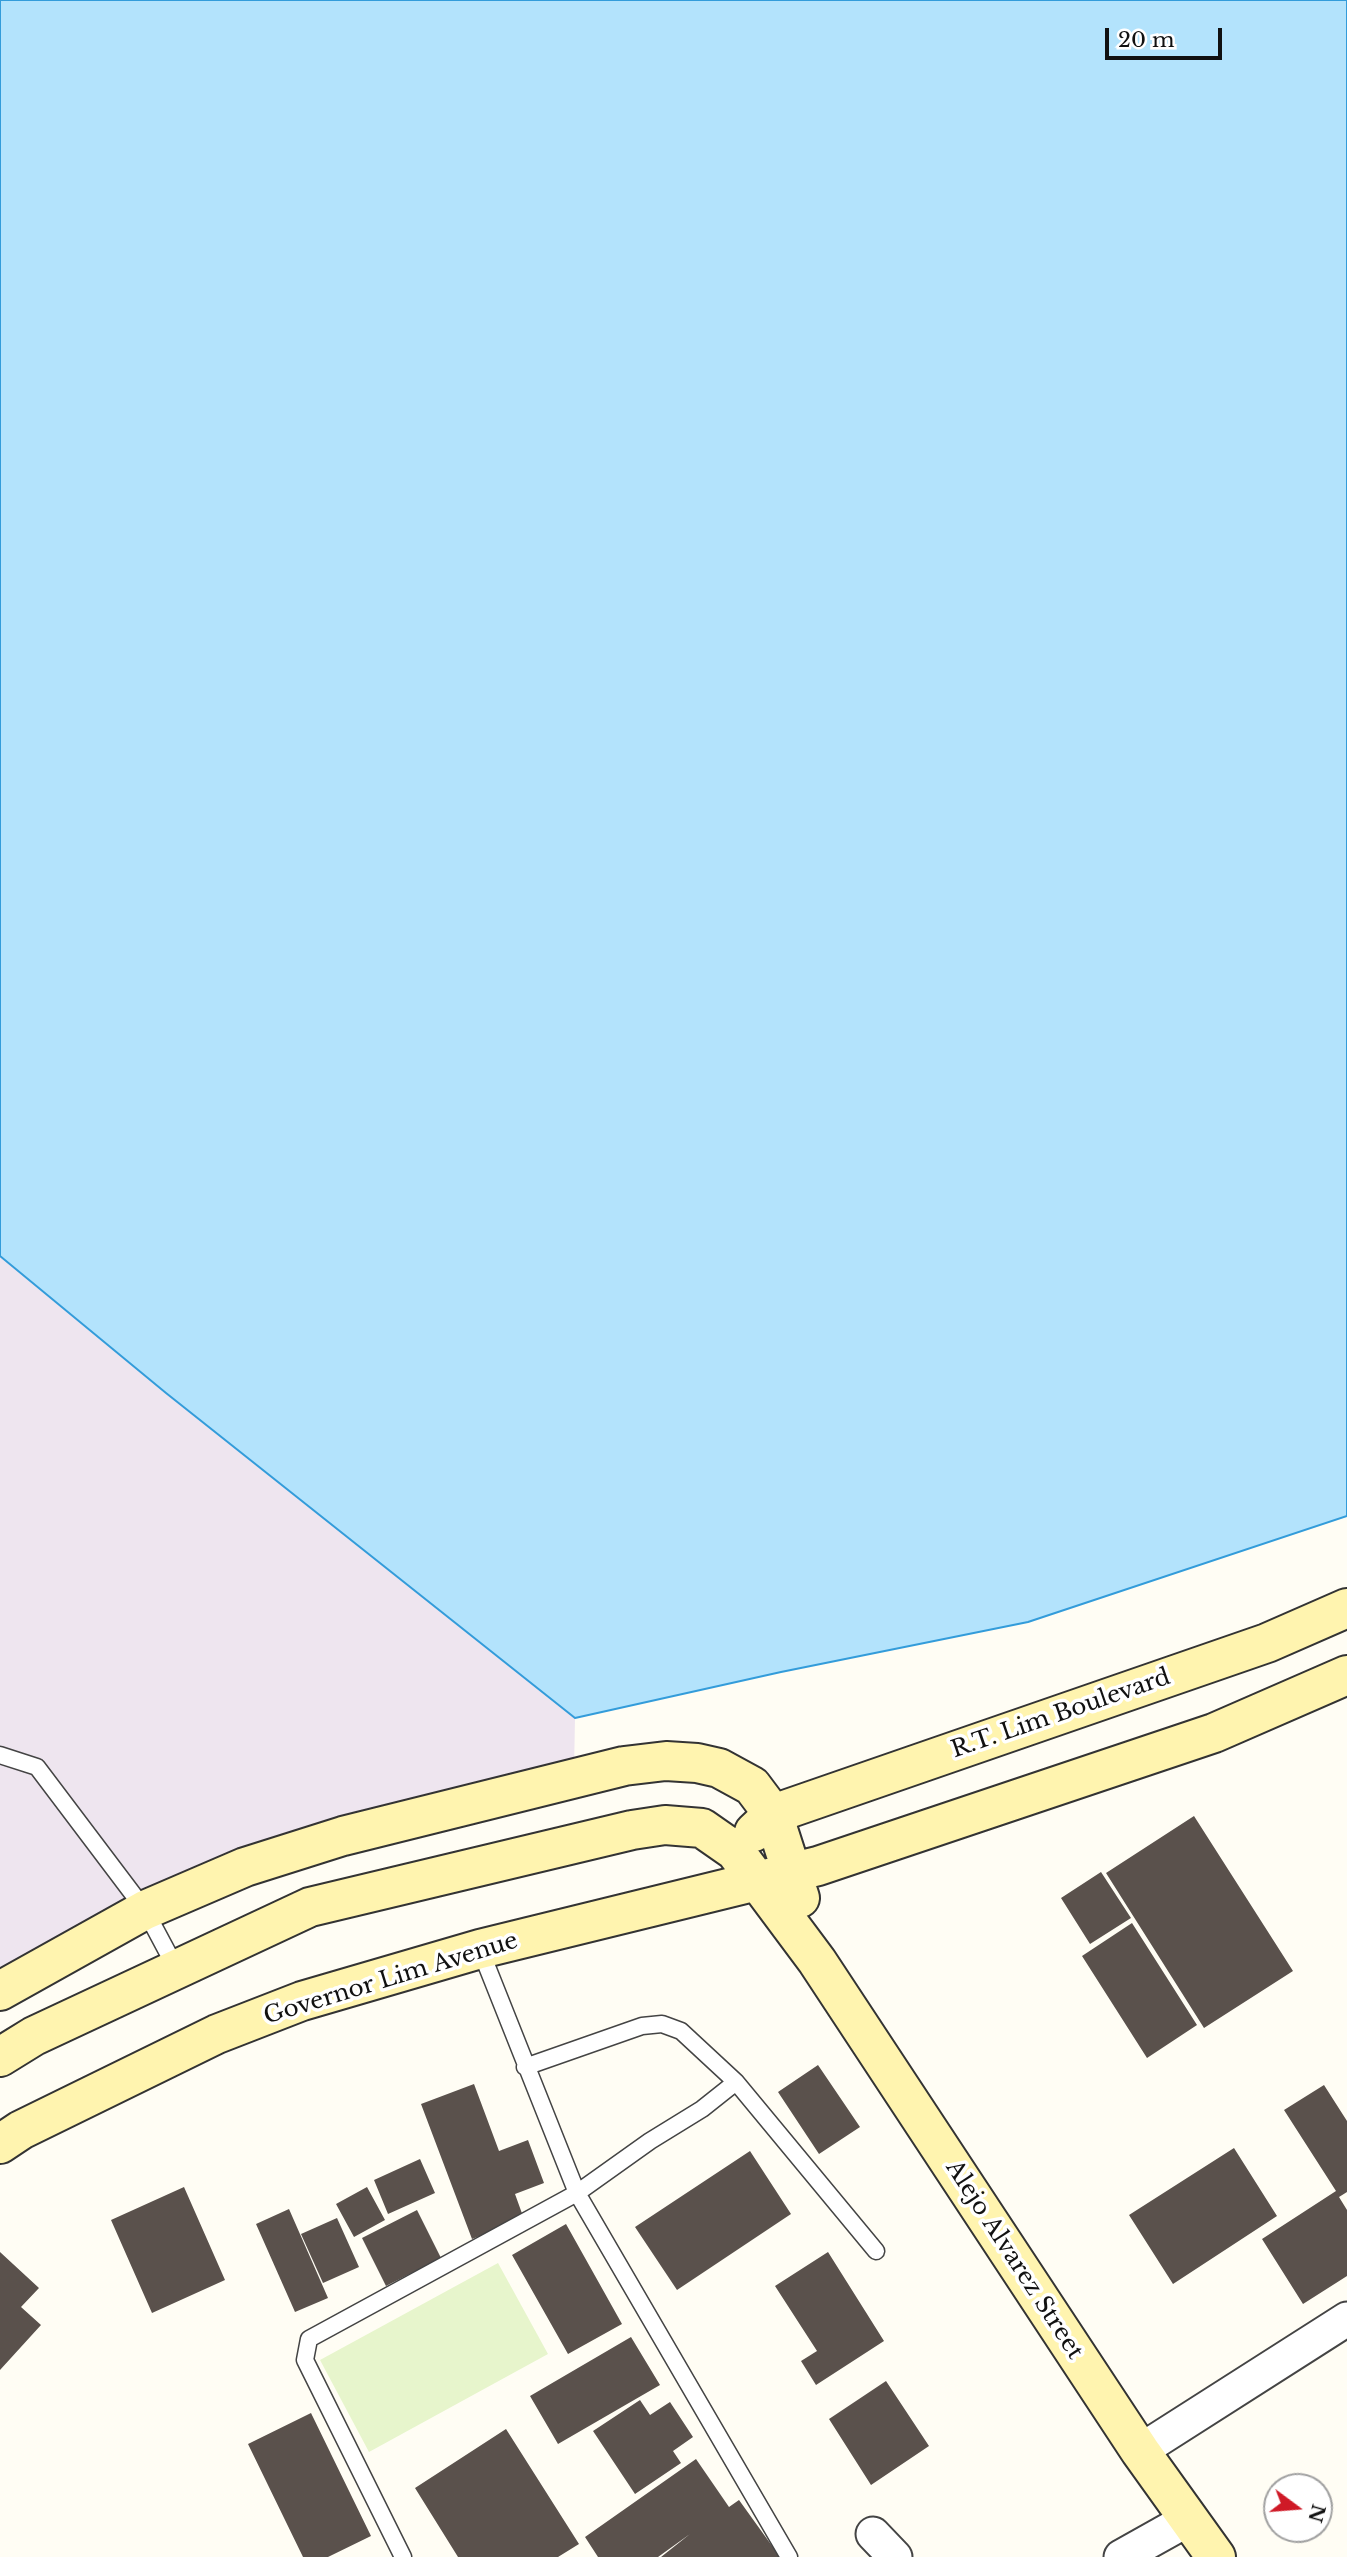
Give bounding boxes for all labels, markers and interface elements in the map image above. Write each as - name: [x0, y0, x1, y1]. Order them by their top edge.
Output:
- scale bar: [1109, 14, 1226, 58]
- text: 20 m: [1118, 27, 1175, 53]
- street label: R.T. Lim Boulevard: [948, 1664, 1174, 1764]
- street label: Governor Lim Avenue: [261, 1927, 521, 2031]
- street label: Alejo Alvarez Street: [939, 2156, 1089, 2364]
- north arrow: [1263, 2473, 1333, 2543]
- text: N: [1303, 2502, 1330, 2525]

